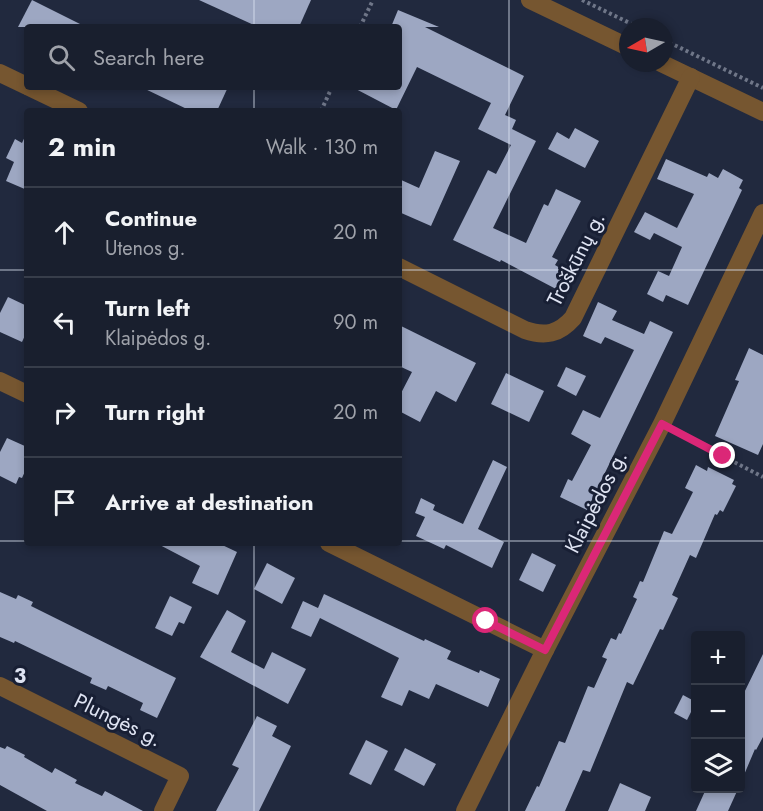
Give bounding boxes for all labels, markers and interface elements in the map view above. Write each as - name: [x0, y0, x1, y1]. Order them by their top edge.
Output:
- north arrow: [619, 18, 673, 72]
- search box: [24, 24, 402, 90]
- icon: search: [45, 41, 78, 74]
- text: Search here: [93, 41, 204, 73]
- text: 2 min: [48, 128, 116, 166]
- text: Walk · 130 m: [266, 133, 378, 162]
- text: Continue: [105, 202, 197, 234]
- street label: Troškūnų g.: [540, 207, 612, 311]
- icon: ahead: [48, 216, 81, 249]
- text: 20 m: [333, 218, 378, 247]
- text: Utenos g.: [105, 234, 186, 263]
- text: Turn left: [105, 292, 190, 324]
- icon: left: [48, 306, 81, 339]
- text: 90 m: [333, 308, 378, 337]
- text: Klaipėdos g.: [105, 324, 211, 353]
- icon: right: [48, 396, 81, 429]
- text: Turn right: [105, 396, 205, 428]
- text: 20 m: [333, 398, 378, 427]
- route end: [709, 442, 735, 468]
- street label: Klaipėdos g.: [557, 446, 635, 558]
- icon: arrive: [48, 486, 81, 519]
- text: Arrive at destination: [105, 486, 314, 518]
- route start: [472, 607, 498, 633]
- map controls: [691, 631, 745, 793]
- button: +: [691, 631, 745, 685]
- text: 3: [14, 662, 26, 691]
- button: −: [691, 685, 745, 739]
- street label: Plungės g.: [69, 686, 167, 754]
- button: layers: [691, 739, 745, 793]

